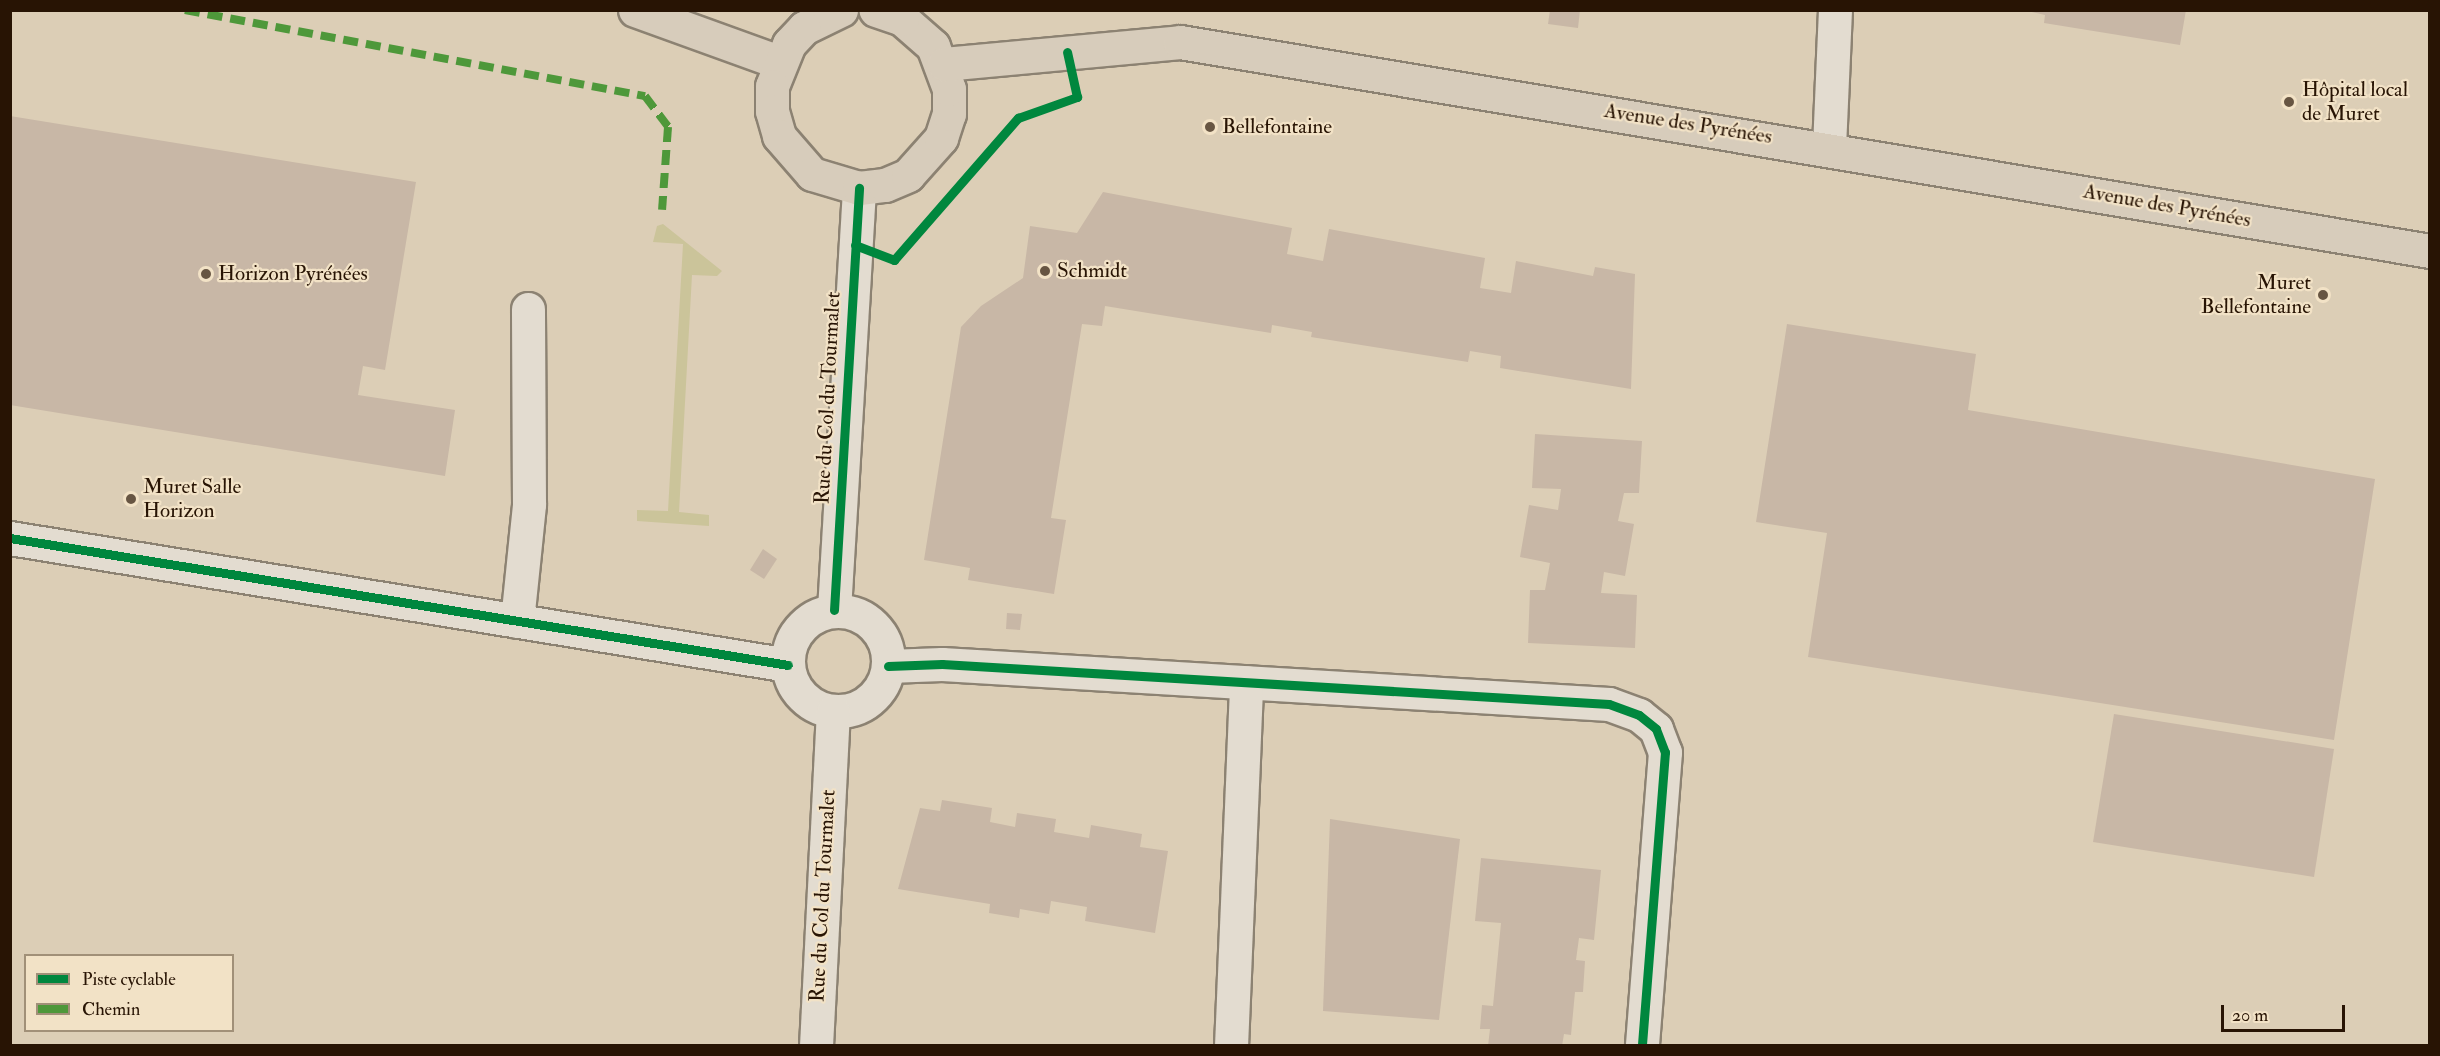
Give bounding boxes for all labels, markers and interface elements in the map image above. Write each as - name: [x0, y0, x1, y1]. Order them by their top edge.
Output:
- place label: Hôpital local de Muret: [2302, 77, 2408, 127]
- marker: Hôpital local de Muret: [2280, 93, 2298, 111]
- street label: Avenue des Pyrénées: [1602, 98, 1774, 150]
- place label: Bellefontaine: [1222, 114, 1332, 140]
- marker: Bellefontaine: [1203, 120, 1217, 134]
- street label: Avenue des Pyrénées: [2081, 179, 2253, 233]
- place label: Schmidt: [1057, 258, 1127, 284]
- place label: Horizon Pyrénées: [218, 261, 368, 287]
- marker: Schmidt: [1038, 264, 1052, 278]
- marker: Horizon Pyrénées: [199, 267, 213, 281]
- place label: Muret Bellefontaine: [2201, 270, 2311, 320]
- marker: Muret Bellefontaine: [2316, 288, 2330, 302]
- street label: Rue du Col du Tourmalet: [810, 291, 846, 505]
- place label: Muret Salle Horizon: [143, 474, 241, 524]
- marker: Muret Salle Horizon: [124, 492, 138, 506]
- street label: Rue du Col du Tourmalet: [805, 789, 841, 1003]
- legend: [24, 954, 234, 1032]
- text: Piste cyclable: [82, 968, 176, 991]
- scale bar: [2224, 993, 2348, 1031]
- text: Chemin: [82, 998, 140, 1021]
- text: 20 m: [2232, 1004, 2268, 1027]

